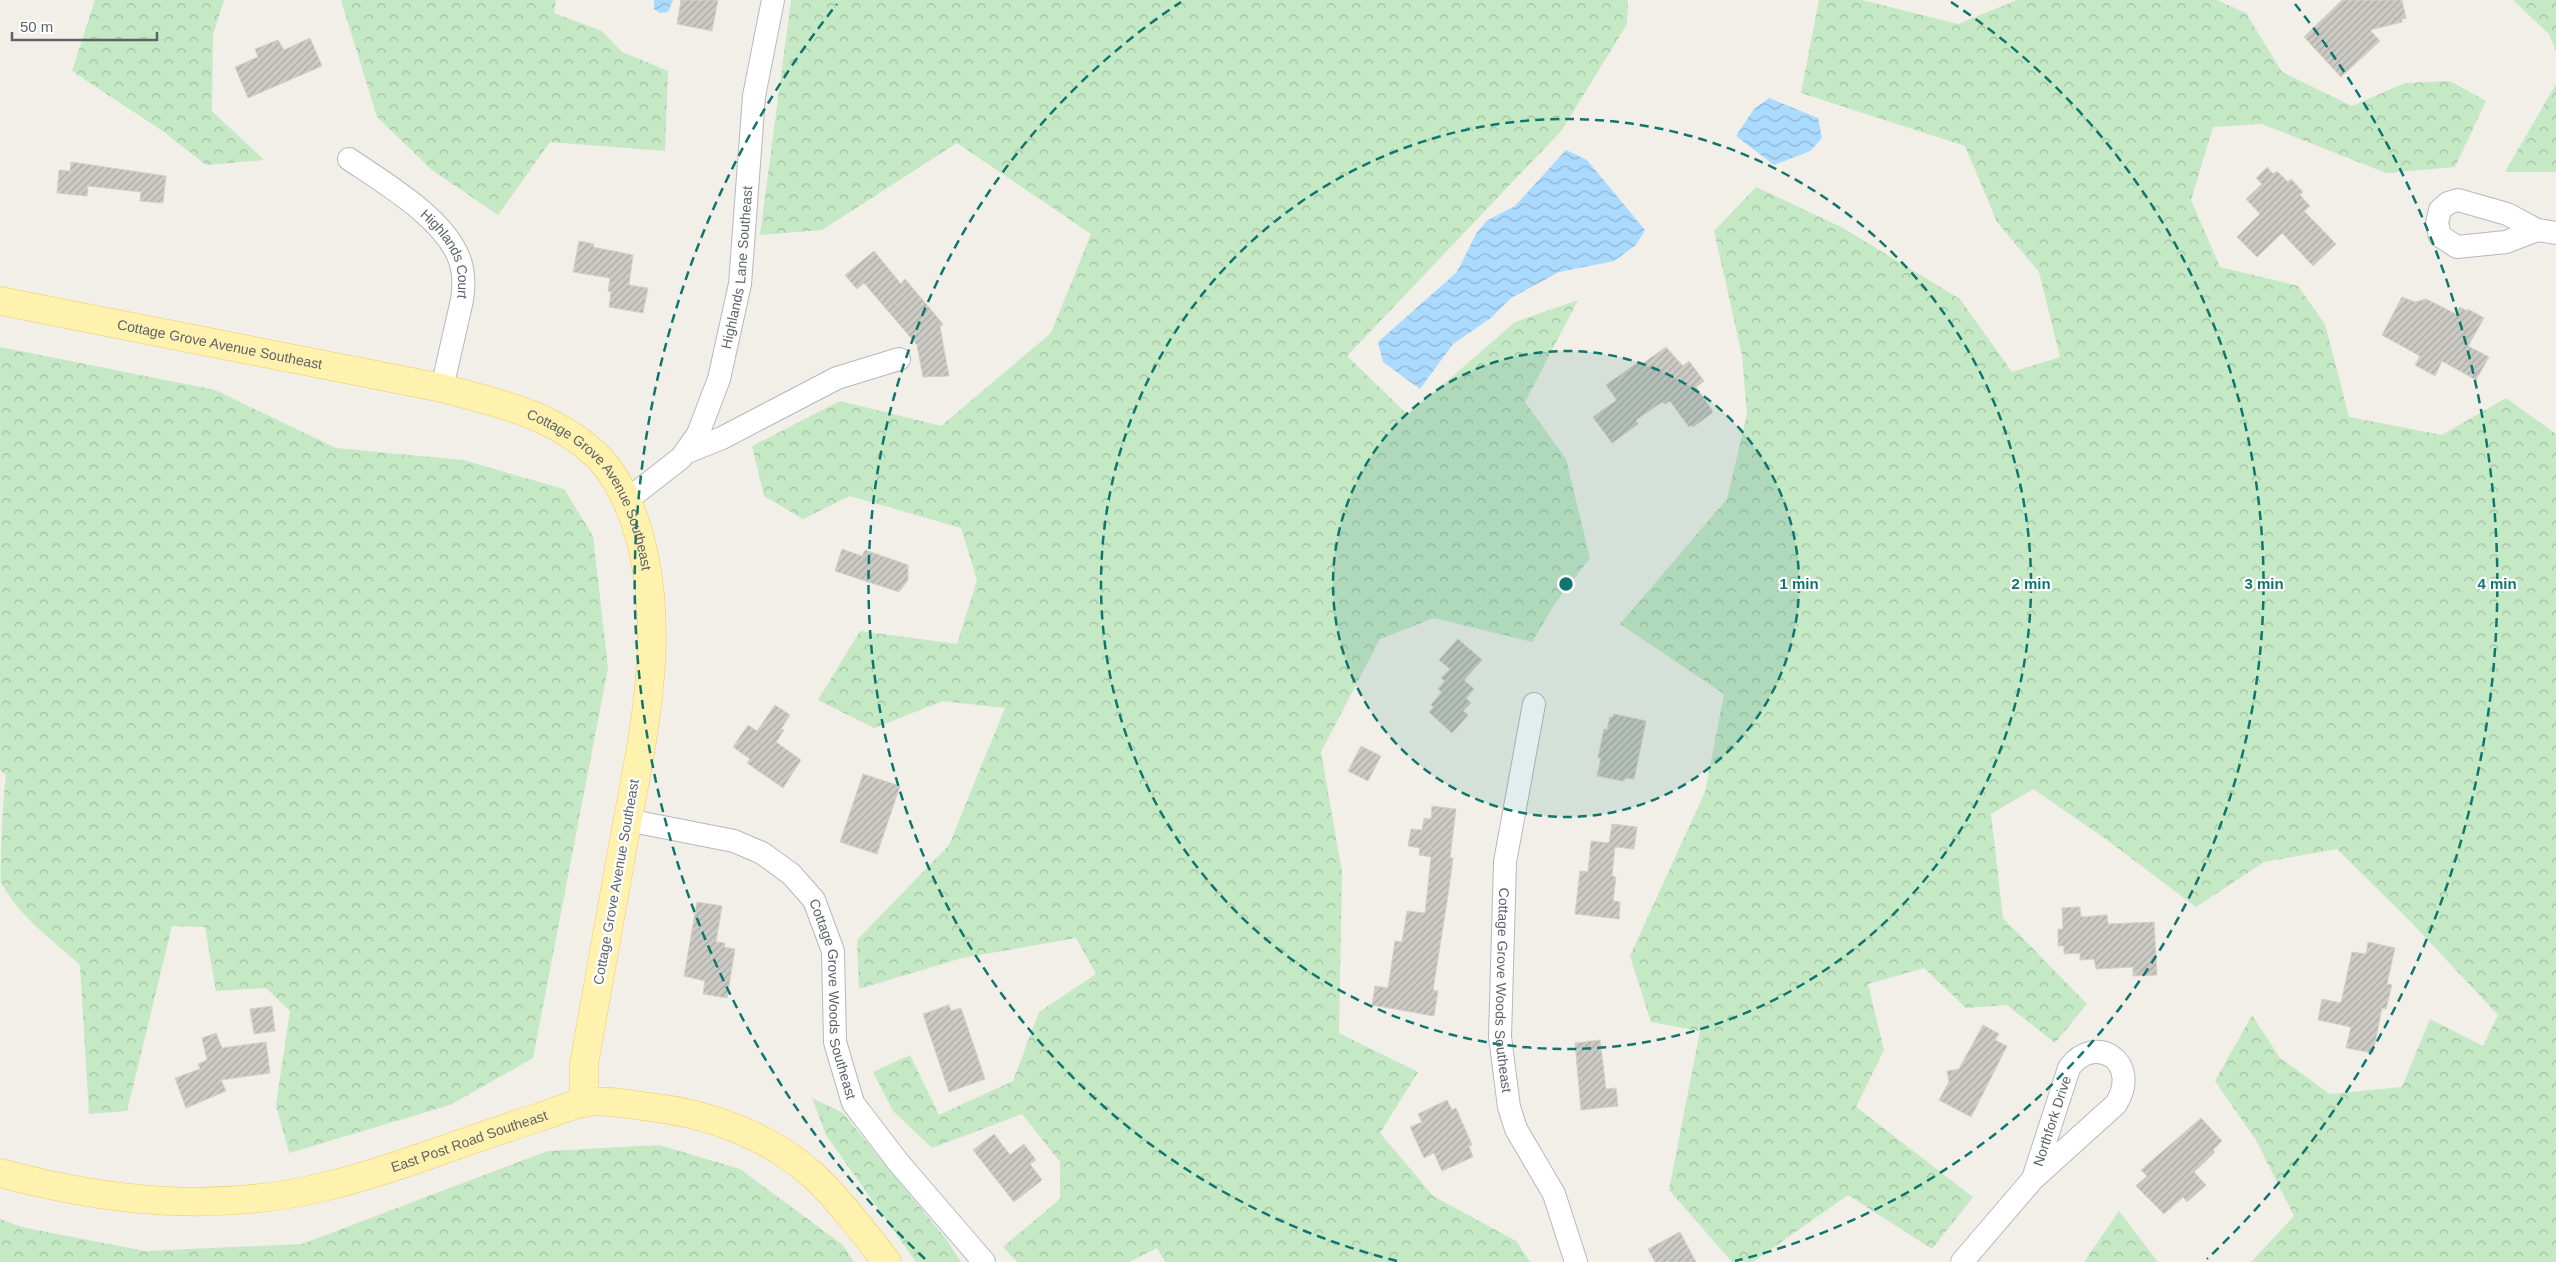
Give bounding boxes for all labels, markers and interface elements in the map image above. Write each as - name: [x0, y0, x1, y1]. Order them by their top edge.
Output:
- scale bar: [12, 10, 158, 42]
- text: 50 m: [20, 18, 53, 35]
- street label: Highlands Lane Southeast: [718, 185, 755, 350]
- street label: Highlands Court: [417, 206, 471, 300]
- street label: Cottage Grove Avenue Southeast: [116, 316, 324, 372]
- street label: Cottage Grove Avenue Southeast: [525, 406, 655, 572]
- centre of rings: [1557, 575, 1575, 593]
- text: 1 min: [1779, 575, 1819, 592]
- text: 2 min: [2011, 575, 2051, 592]
- text: 3 min: [2244, 575, 2284, 592]
- text: 4 min: [2477, 575, 2517, 592]
- street label: Cottage Grove Avenue Southeast: [590, 778, 642, 986]
- street label: Cottage Grove Woods Southeast: [1492, 887, 1515, 1094]
- street label: Cottage Grove Woods Southeast: [806, 897, 859, 1101]
- street label: Northfork Drive: [2030, 1074, 2074, 1168]
- street label: East Post Road Southeast: [389, 1107, 550, 1175]

